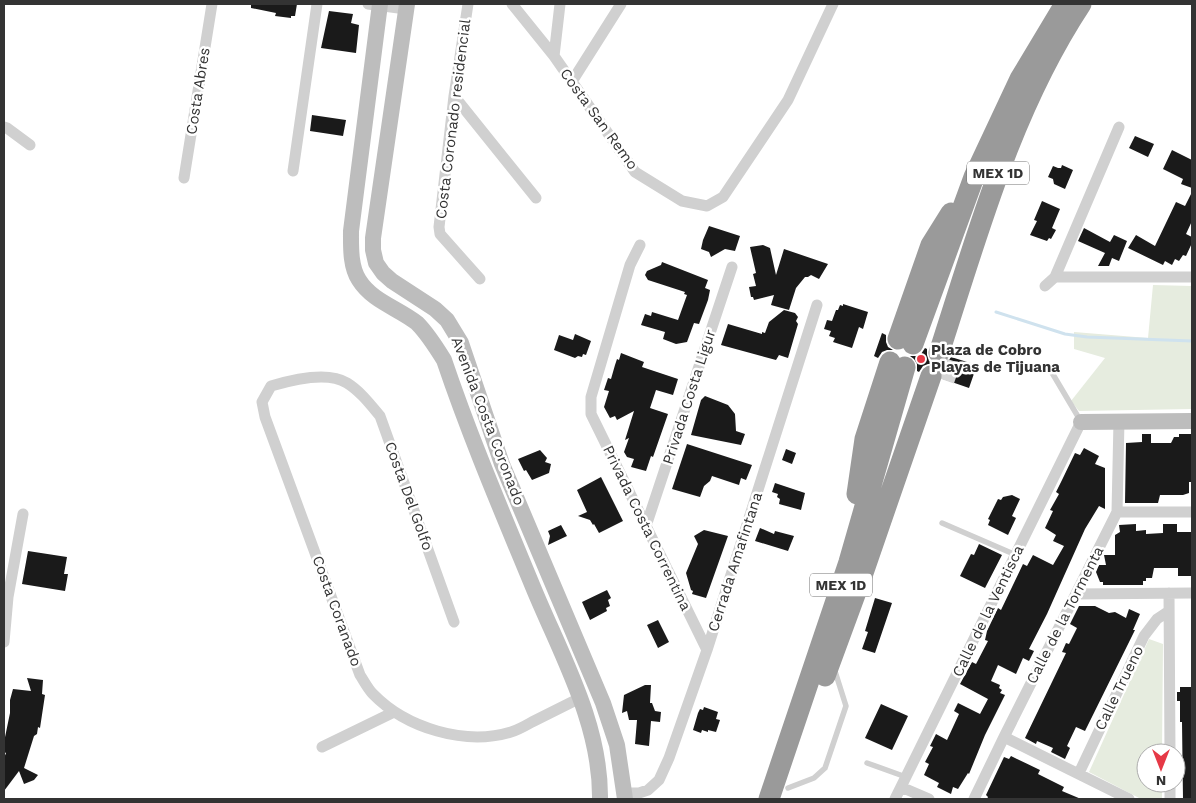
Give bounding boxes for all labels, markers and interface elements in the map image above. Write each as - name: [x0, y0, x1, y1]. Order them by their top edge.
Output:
- street label: Costa Coronado residencial: [432, 18, 474, 220]
- street label: Costa Abres: [182, 46, 214, 136]
- street label: Costa San Remo: [556, 65, 642, 173]
- road number: MEX 1D: [967, 162, 1029, 184]
- street label: Privada Costa Ligur: [659, 327, 719, 467]
- street label: Avenida Costa Coronado: [448, 334, 528, 508]
- place label: Plaza de Cobro Playas de Tijuana: [931, 341, 1060, 376]
- marker: Plaza de Cobro Playas de Tijuana: [915, 353, 927, 365]
- street label: Costa Del Golfo: [381, 439, 437, 553]
- street label: Privada Costa Correntina: [599, 442, 695, 614]
- street label: Cerrada Amafintana: [704, 489, 766, 634]
- street label: Calle de la Ventisca: [948, 542, 1028, 680]
- street label: Calle de la Tormenta: [1023, 543, 1108, 687]
- street label: Costa Coranado: [309, 553, 365, 669]
- road number: MEX 1D: [810, 574, 872, 596]
- street label: Calle Trueno: [1091, 643, 1147, 733]
- north arrow: [1136, 743, 1186, 793]
- text: N: [1156, 773, 1166, 789]

